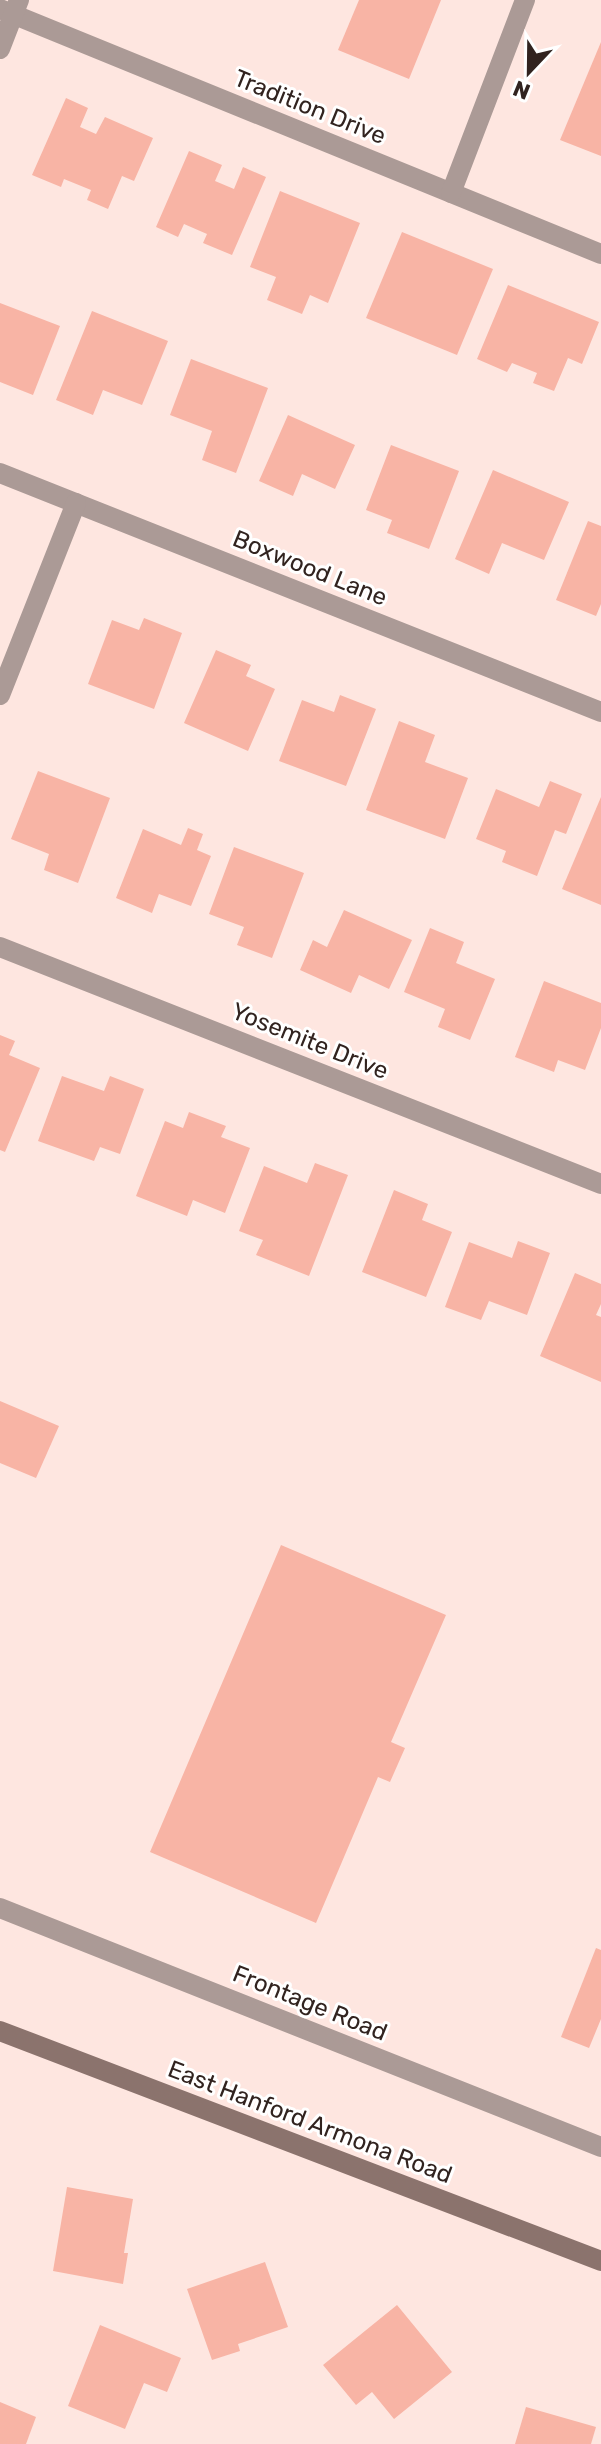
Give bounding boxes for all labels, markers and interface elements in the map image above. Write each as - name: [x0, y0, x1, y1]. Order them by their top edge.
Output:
- north arrow: [489, 32, 569, 112]
- street label: Tradition Drive: [230, 64, 390, 150]
- text: N: [509, 75, 534, 106]
- street label: Boxwood Lane: [229, 524, 391, 612]
- street label: Yosemite Drive: [228, 997, 392, 1085]
- street label: Frontage Road: [229, 1959, 391, 2047]
- street label: East Hanford Armona Road: [164, 2055, 456, 2189]

